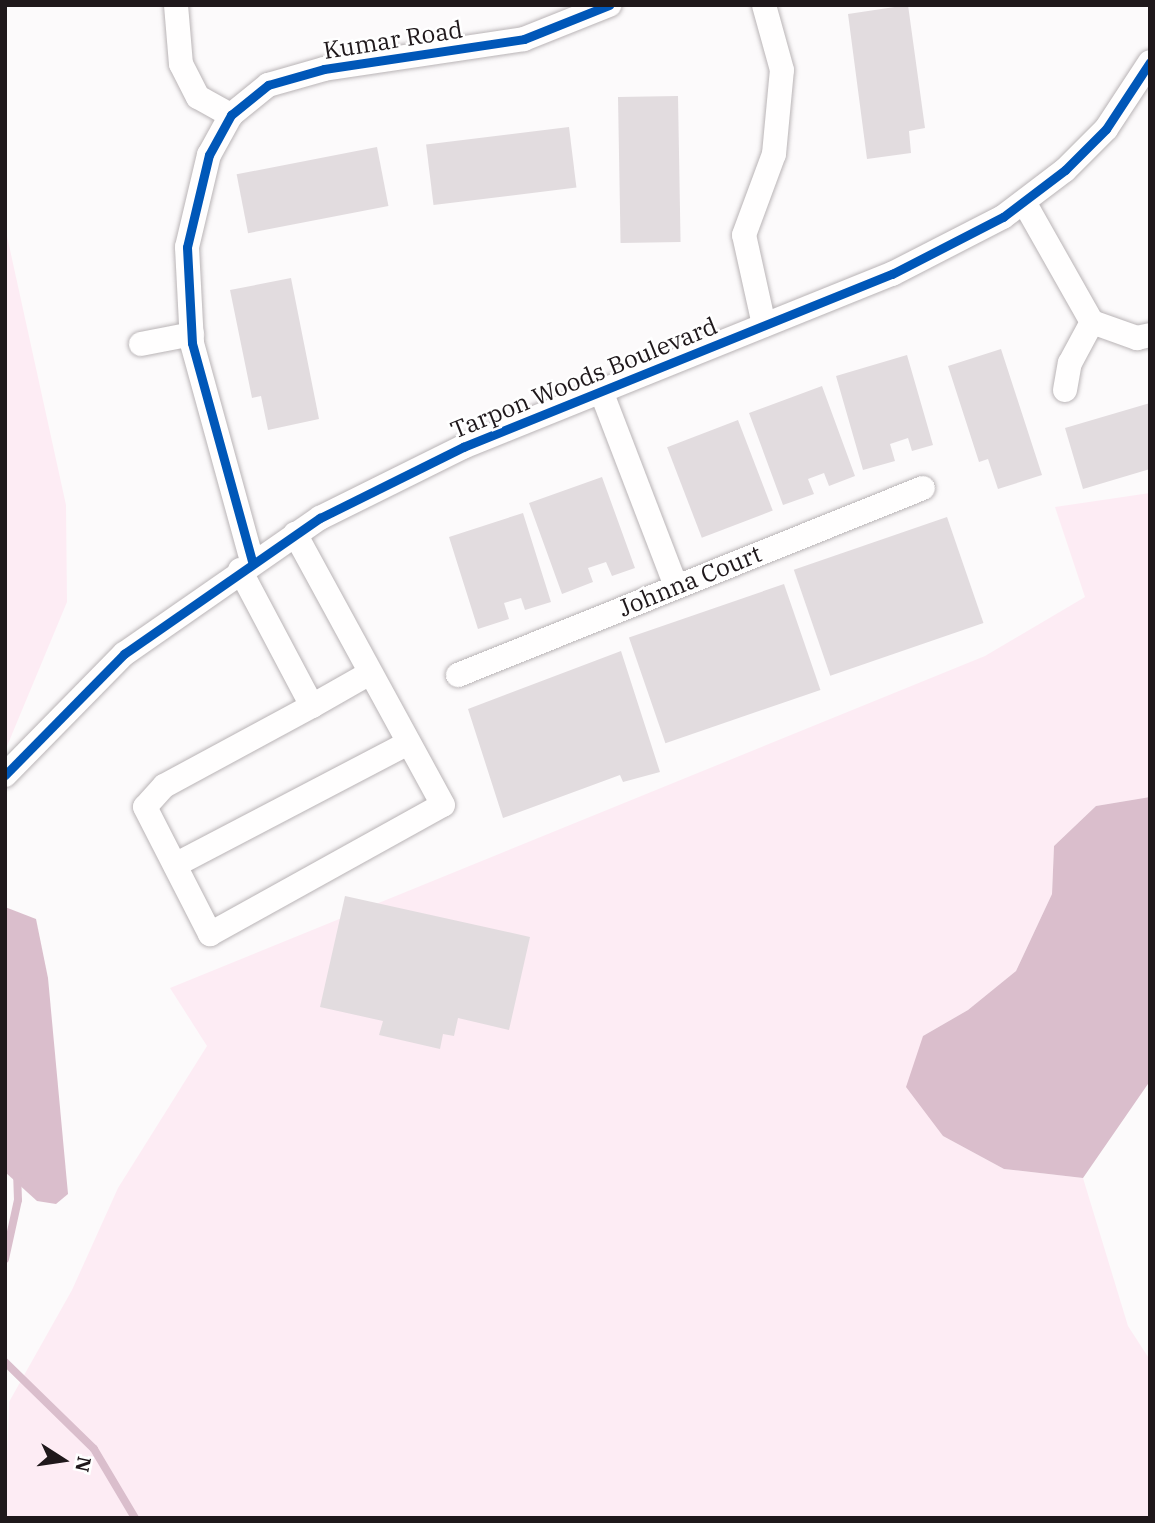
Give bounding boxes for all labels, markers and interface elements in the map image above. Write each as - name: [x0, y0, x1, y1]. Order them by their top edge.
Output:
- street label: Kumar Road: [321, 15, 465, 65]
- street label: Tarpon Woods Boulevard: [447, 311, 721, 445]
- street label: Johnna Court: [614, 539, 766, 623]
- north arrow: [28, 1425, 98, 1495]
- text: N: [70, 1455, 97, 1474]

